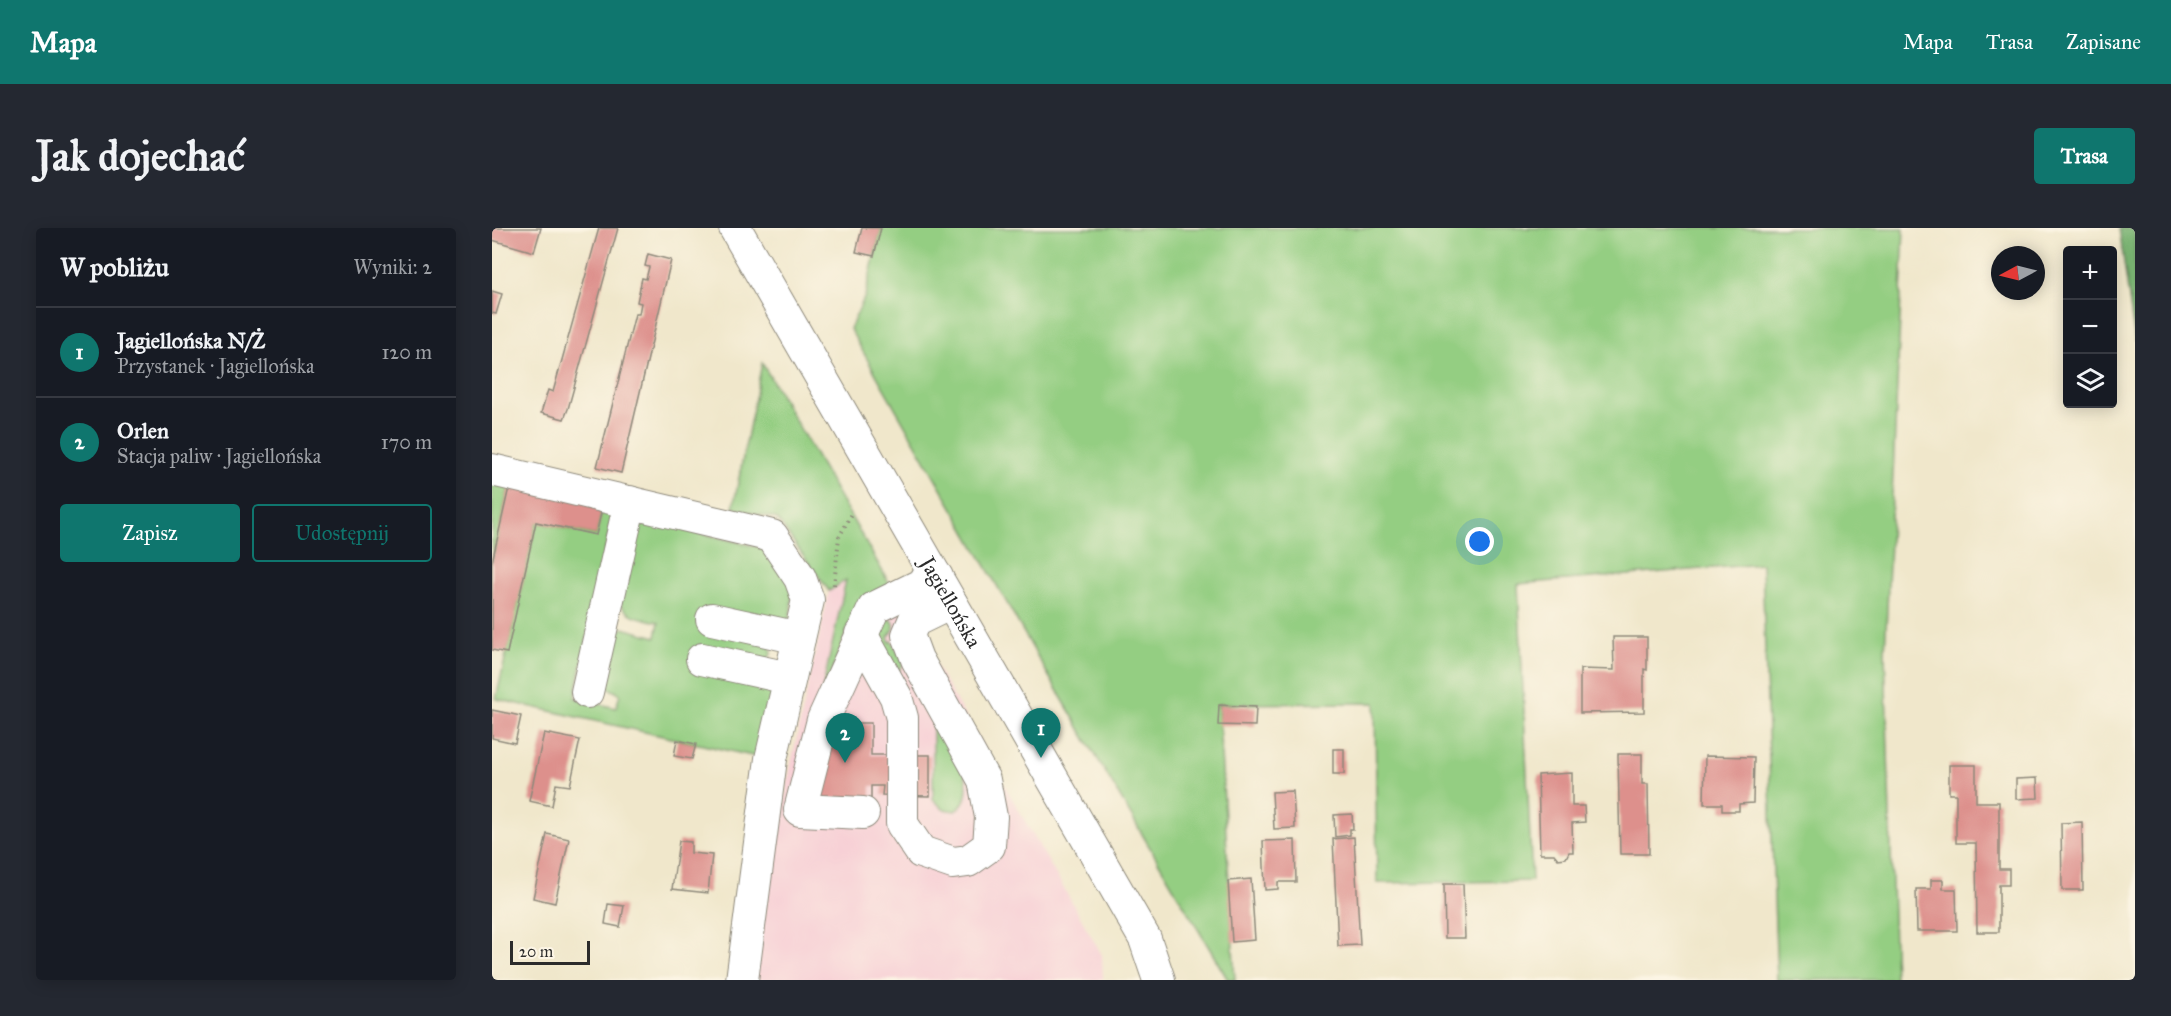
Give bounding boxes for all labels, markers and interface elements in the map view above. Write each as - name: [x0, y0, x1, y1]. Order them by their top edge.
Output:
- text: Mapa: [30, 25, 97, 60]
- text: Mapa: [1903, 29, 1953, 55]
- text: Trasa: [1986, 29, 2033, 55]
- text: Zapisane: [2066, 29, 2141, 55]
- button: Trasa: [2034, 128, 2135, 184]
- text: Jak dojechać: [36, 130, 245, 182]
- north arrow: [1991, 246, 2045, 300]
- map controls: [2063, 246, 2117, 408]
- button: +: [2063, 246, 2117, 300]
- text: W pobliżu: [60, 251, 169, 283]
- text: Wyniki: 2: [354, 255, 432, 279]
- button: −: [2063, 300, 2117, 354]
- text: Jagiellońska N/Ż: [117, 327, 266, 354]
- text: 1: [76, 340, 83, 364]
- text: 120 m: [381, 340, 432, 364]
- text: Przystanek · Jagiellońska: [117, 354, 314, 378]
- button: layers: [2063, 354, 2117, 408]
- text: Orlen: [117, 417, 169, 444]
- text: 2: [75, 430, 84, 454]
- text: 170 m: [381, 430, 432, 454]
- text: Stacja paliw · Jagiellońska: [117, 444, 321, 468]
- button: Zapisz: [60, 504, 240, 562]
- button: Udostępnij: [252, 504, 432, 562]
- your location: [1465, 527, 1494, 556]
- street label: Jagiellońska: [913, 550, 987, 652]
- pin: 1: [1022, 708, 1060, 758]
- pin: 2: [826, 714, 864, 763]
- scale bar: [510, 938, 590, 966]
- text: 20 m: [519, 942, 553, 961]

